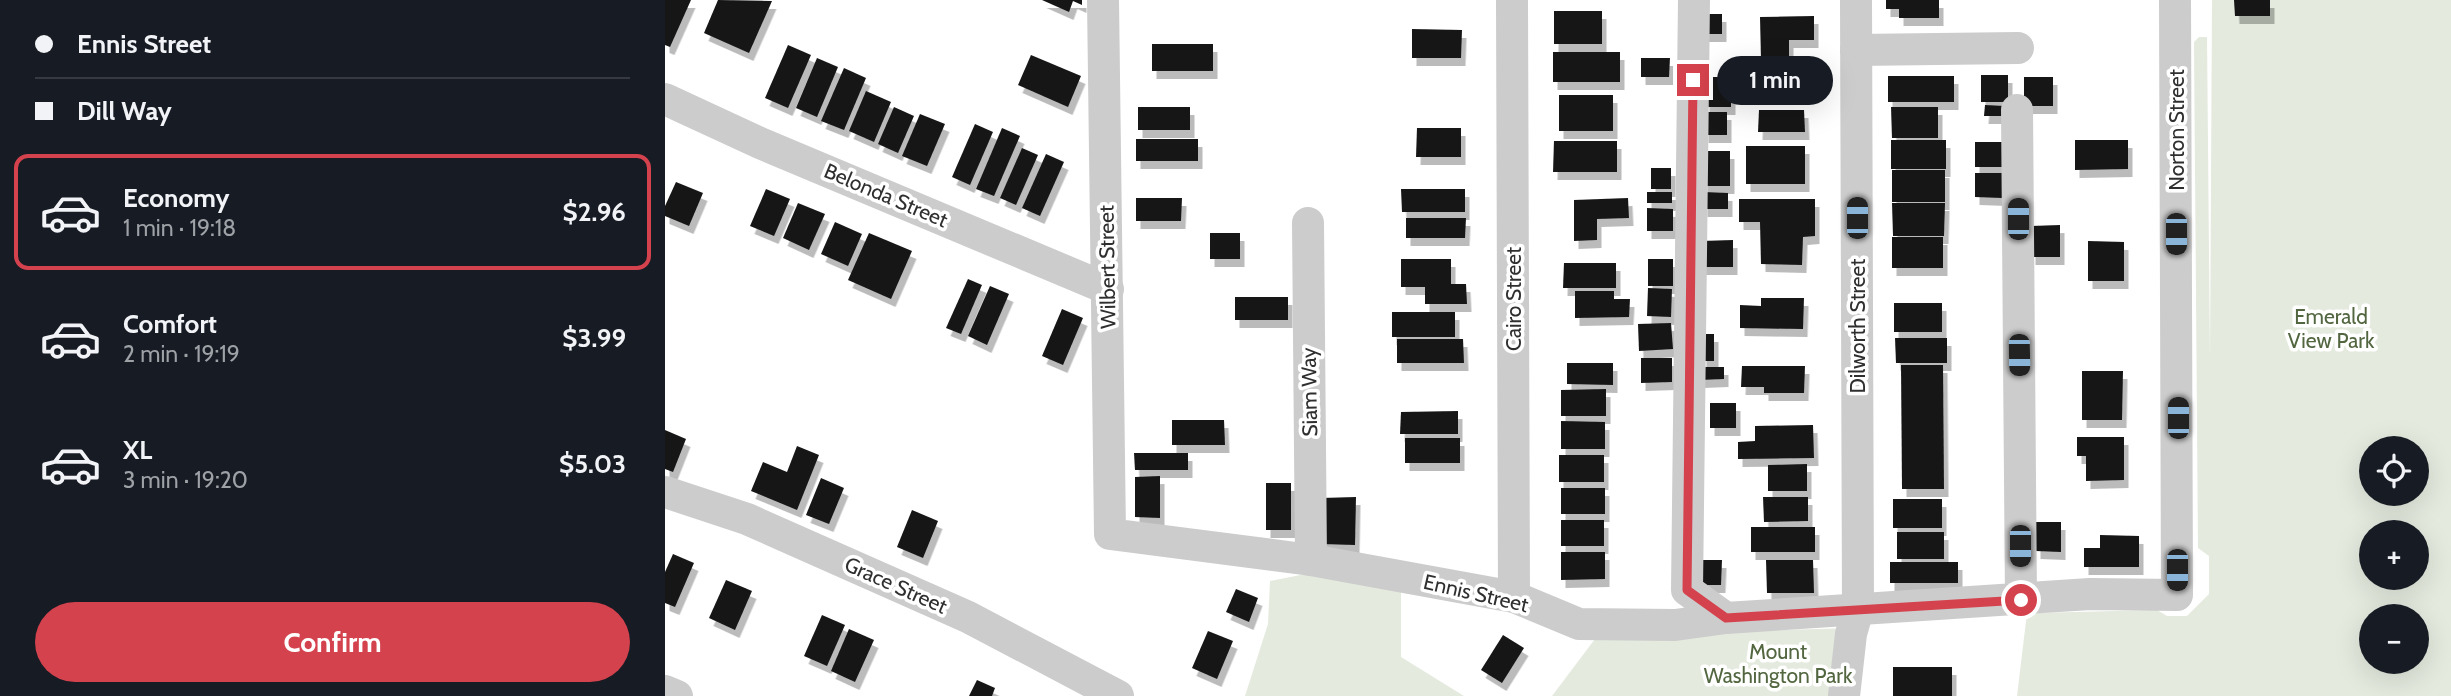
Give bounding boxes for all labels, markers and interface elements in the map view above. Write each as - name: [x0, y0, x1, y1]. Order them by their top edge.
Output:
- text: Ennis Street: [77, 28, 211, 60]
- callout: 1 min: [1717, 56, 1833, 104]
- route end: [1677, 64, 1709, 96]
- text: 1 min: [1749, 66, 1801, 94]
- street label: Norton Street: [2164, 69, 2189, 191]
- text: Dill Way: [77, 95, 172, 127]
- street label: Belonda Street: [820, 158, 952, 232]
- icon: car: [39, 181, 102, 244]
- text: Economy: [123, 182, 229, 214]
- text: $2.96: [563, 196, 626, 228]
- car: [1847, 197, 1868, 239]
- car: [2008, 198, 2029, 240]
- street label: Wilbert Street: [1093, 205, 1121, 329]
- car: [2166, 213, 2187, 255]
- text: 1 min · 19:18: [123, 214, 236, 242]
- street label: Cairo Street: [1501, 247, 1526, 351]
- street label: Dilworth Street: [1845, 259, 1870, 393]
- park label: Emerald View Park: [2288, 304, 2375, 353]
- icon: car: [39, 307, 102, 370]
- text: Comfort: [123, 308, 217, 340]
- text: $3.99: [562, 322, 626, 354]
- car: [2009, 334, 2030, 376]
- text: 2 min · 19:19: [123, 340, 240, 368]
- street label: Siam Way: [1296, 347, 1322, 437]
- car: [2168, 397, 2189, 439]
- icon: car: [39, 433, 102, 496]
- text: XL: [123, 434, 152, 466]
- map controls: [2359, 436, 2429, 674]
- button: locate: [2359, 436, 2429, 506]
- text: $5.03: [559, 448, 626, 480]
- text: 3 min · 19:20: [123, 466, 248, 494]
- button: +: [2359, 520, 2429, 590]
- car: [2010, 525, 2031, 567]
- car: [2167, 549, 2188, 591]
- street label: Grace Street: [841, 551, 951, 619]
- street label: Ennis Street: [1421, 569, 1531, 617]
- route start: [2005, 584, 2037, 616]
- button: Confirm: [35, 602, 630, 682]
- button: −: [2359, 604, 2429, 674]
- park label: Mount Washington Park: [1704, 639, 1853, 688]

